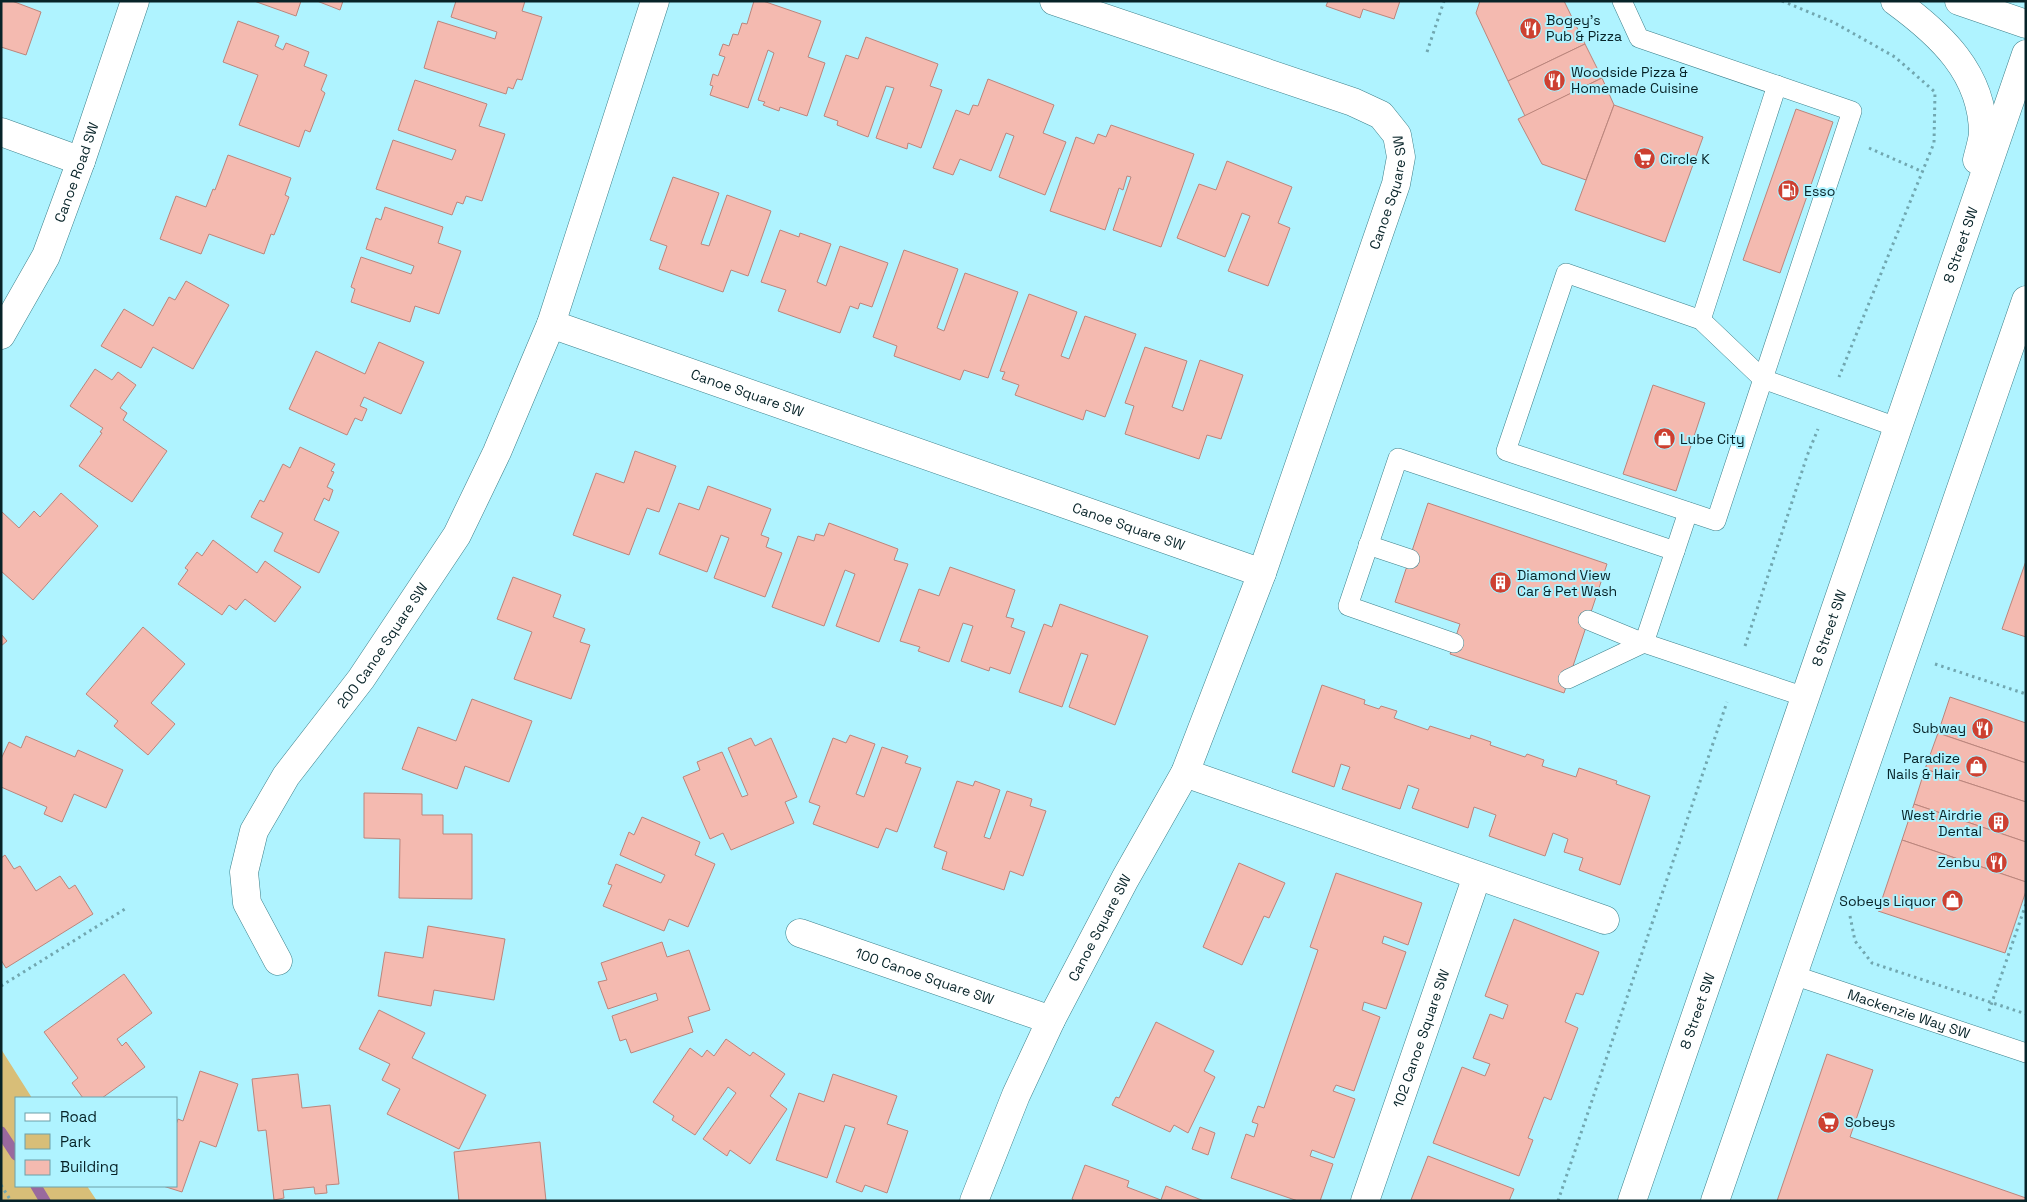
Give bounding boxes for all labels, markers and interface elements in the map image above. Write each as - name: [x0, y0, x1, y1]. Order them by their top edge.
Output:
- place label: Bogey's Pub & Pizza: [1546, 11, 1622, 45]
- restaurant icon: Bogey's Pub & Pizza: [1518, 16, 1542, 40]
- place label: Woodside Pizza & Homemade Cuisine: [1571, 63, 1699, 97]
- restaurant icon: Woodside Pizza & Homemade Cuisine: [1543, 68, 1567, 92]
- street label: Canoe Road SW: [50, 120, 102, 225]
- street label: Canoe Square SW: [1365, 134, 1410, 252]
- supermarket icon: Circle K: [1632, 147, 1656, 171]
- place label: Circle K: [1660, 150, 1710, 168]
- fuel station icon: Esso: [1776, 179, 1800, 203]
- place label: Esso: [1804, 182, 1835, 200]
- street label: 8 Street SW: [1939, 204, 1982, 285]
- street label: Canoe Square SW: [689, 365, 806, 421]
- shop icon: Lube City: [1652, 427, 1676, 451]
- place label: Lube City: [1680, 430, 1744, 448]
- street label: Canoe Square SW: [1070, 498, 1187, 554]
- place label: Diamond View Car & Pet Wash: [1517, 566, 1617, 600]
- building icon: Diamond View Car & Pet Wash: [1489, 571, 1513, 595]
- street label: 200 Canoe Square SW: [333, 579, 432, 712]
- street label: 8 Street SW: [1807, 587, 1850, 668]
- restaurant icon: Subway: [1970, 716, 1994, 740]
- place label: Subway: [1912, 719, 1966, 737]
- place label: Paradize Nails & Hair: [1887, 749, 1960, 783]
- shop icon: Paradize Nails & Hair: [1964, 754, 1988, 778]
- place label: West Airdrie Dental: [1901, 806, 1982, 840]
- building icon: West Airdrie Dental: [1986, 811, 2010, 835]
- restaurant icon: Zenbu: [1984, 850, 2008, 874]
- place label: Zenbu: [1938, 853, 1980, 871]
- street label: Canoe Square SW: [1064, 871, 1135, 984]
- shop icon: Sobeys Liquor: [1940, 889, 1964, 913]
- place label: Sobeys Liquor: [1839, 892, 1936, 910]
- street label: 100 Canoe Square SW: [853, 944, 996, 1009]
- street label: 102 Canoe Square SW: [1389, 967, 1453, 1110]
- street label: 8 Street SW: [1676, 970, 1719, 1051]
- street label: Mackenzie Way SW: [1845, 985, 1972, 1043]
- legend: [15, 1097, 178, 1187]
- text: Road: [60, 1107, 97, 1126]
- supermarket icon: Sobeys: [1817, 1110, 1841, 1134]
- place label: Sobeys: [1845, 1113, 1895, 1131]
- text: Park: [60, 1132, 91, 1151]
- text: Building: [60, 1157, 119, 1176]

